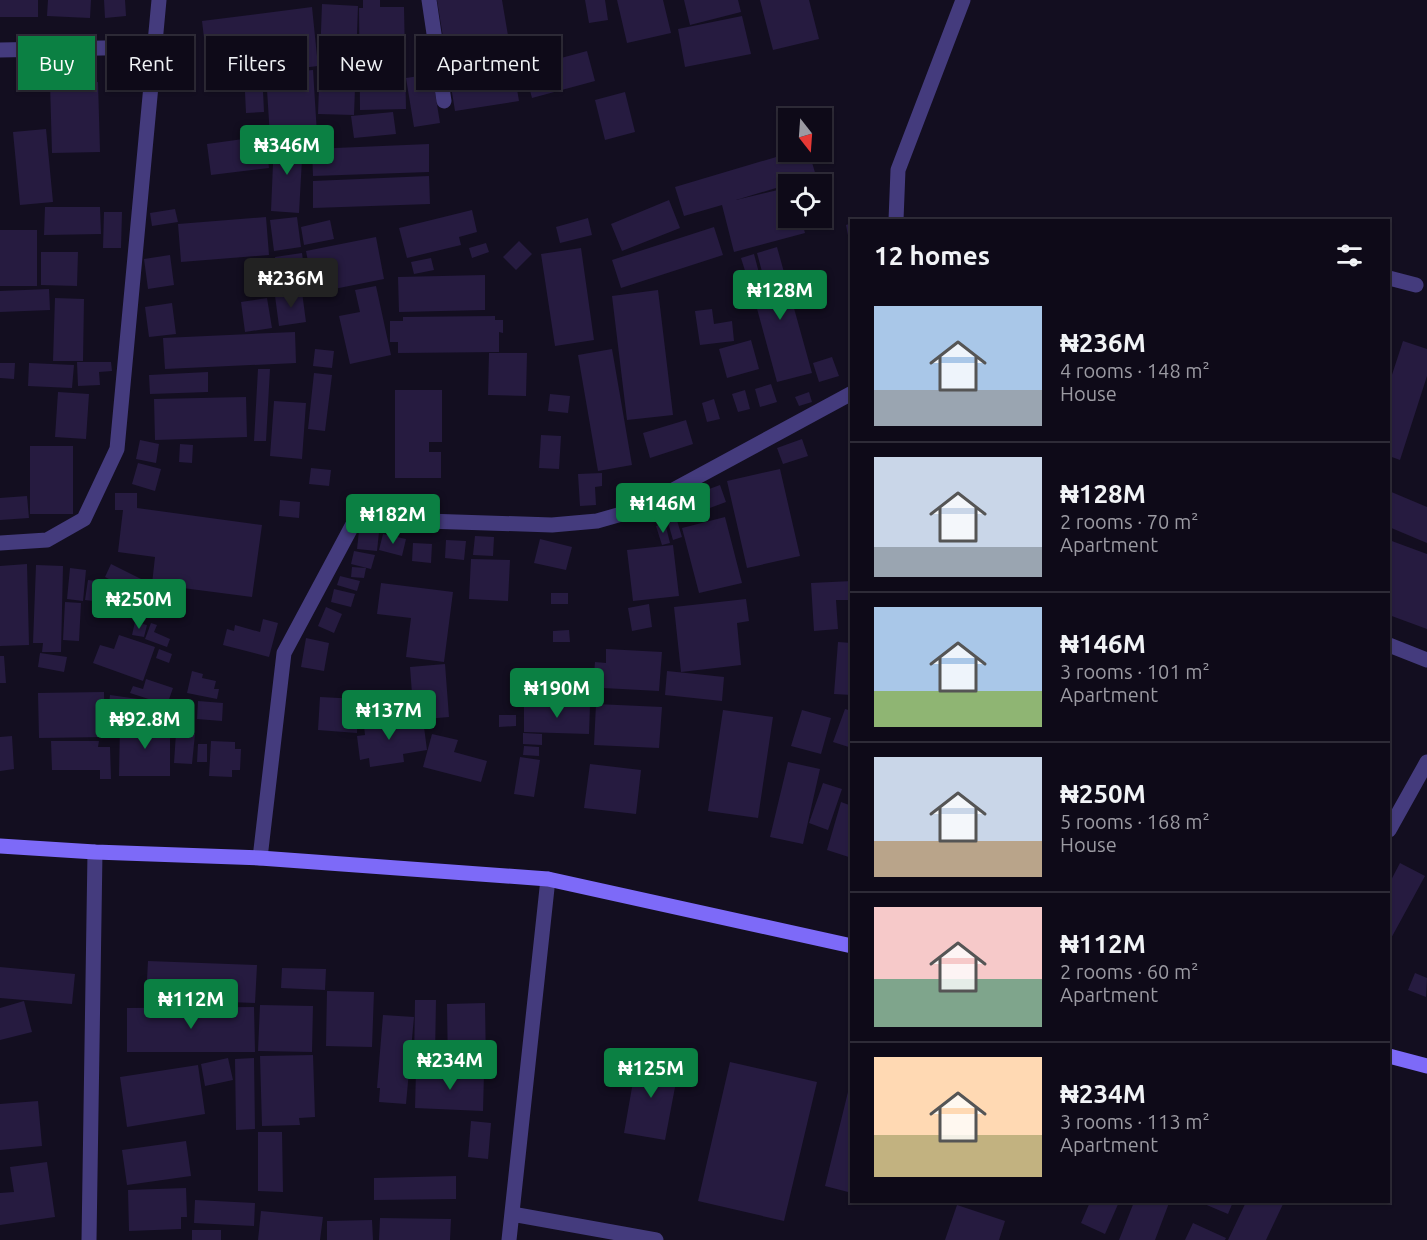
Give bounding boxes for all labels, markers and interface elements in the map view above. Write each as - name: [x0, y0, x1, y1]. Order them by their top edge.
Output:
- chip: Buy: [18, 36, 95, 90]
- chip: Rent: [107, 36, 194, 90]
- chip: Filters: [206, 36, 307, 90]
- chip: New: [319, 36, 404, 90]
- chip: Apartment: [416, 36, 561, 90]
- north arrow: [778, 108, 832, 162]
- map controls: [778, 108, 832, 228]
- pin: ₦346M: [245, 125, 329, 176]
- text: ₦346M: [254, 133, 320, 156]
- button: locate: [778, 174, 832, 228]
- icon: filters: [1333, 239, 1366, 272]
- text: 12 homes: [874, 241, 990, 270]
- pin: ₦236M: [249, 258, 333, 309]
- text: ₦236M: [258, 266, 324, 289]
- pin: ₦128M: [738, 270, 822, 321]
- text: ₦128M: [747, 278, 813, 301]
- text: ₦236M: [1060, 328, 1146, 357]
- icon: home: [922, 330, 994, 402]
- text: 4 rooms · 148 m²: [1060, 359, 1210, 382]
- text: House: [1060, 382, 1117, 405]
- text: ₦128M: [1060, 479, 1146, 508]
- icon: home: [922, 481, 994, 553]
- pin: ₦146M: [621, 483, 705, 534]
- text: ₦146M: [630, 491, 696, 514]
- pin: ₦182M: [351, 494, 435, 545]
- text: ₦182M: [360, 502, 426, 525]
- text: 2 rooms · 70 m²: [1060, 510, 1198, 533]
- text: Apartment: [1060, 533, 1158, 556]
- pin: ₦250M: [97, 579, 181, 630]
- text: ₦250M: [106, 587, 172, 610]
- text: ₦146M: [1060, 629, 1146, 658]
- icon: home: [922, 631, 994, 703]
- text: 3 rooms · 101 m²: [1060, 660, 1210, 683]
- pin: ₦190M: [515, 668, 599, 719]
- text: ₦190M: [524, 676, 590, 699]
- text: Apartment: [1060, 683, 1158, 706]
- pin: ₦137M: [347, 690, 431, 741]
- text: ₦137M: [356, 698, 422, 721]
- pin: ₦92.8M: [96, 699, 194, 750]
- text: ₦92.8M: [109, 707, 181, 730]
- text: ₦250M: [1060, 779, 1146, 808]
- icon: home: [922, 781, 994, 853]
- text: 5 rooms · 168 m²: [1060, 810, 1210, 833]
- text: House: [1060, 833, 1117, 856]
- text: ₦112M: [1060, 929, 1146, 958]
- icon: home: [922, 931, 994, 1003]
- text: 2 rooms · 60 m²: [1060, 960, 1198, 983]
- pin: ₦112M: [149, 979, 233, 1030]
- text: Apartment: [1060, 983, 1158, 1006]
- text: ₦112M: [158, 987, 224, 1010]
- pin: ₦234M: [408, 1040, 492, 1091]
- text: ₦234M: [417, 1048, 483, 1071]
- pin: ₦125M: [609, 1048, 693, 1099]
- text: ₦125M: [618, 1056, 684, 1079]
- text: ₦234M: [1060, 1079, 1146, 1108]
- icon: home: [922, 1081, 994, 1153]
- text: 3 rooms · 113 m²: [1060, 1110, 1210, 1133]
- text: Apartment: [1060, 1133, 1158, 1156]

